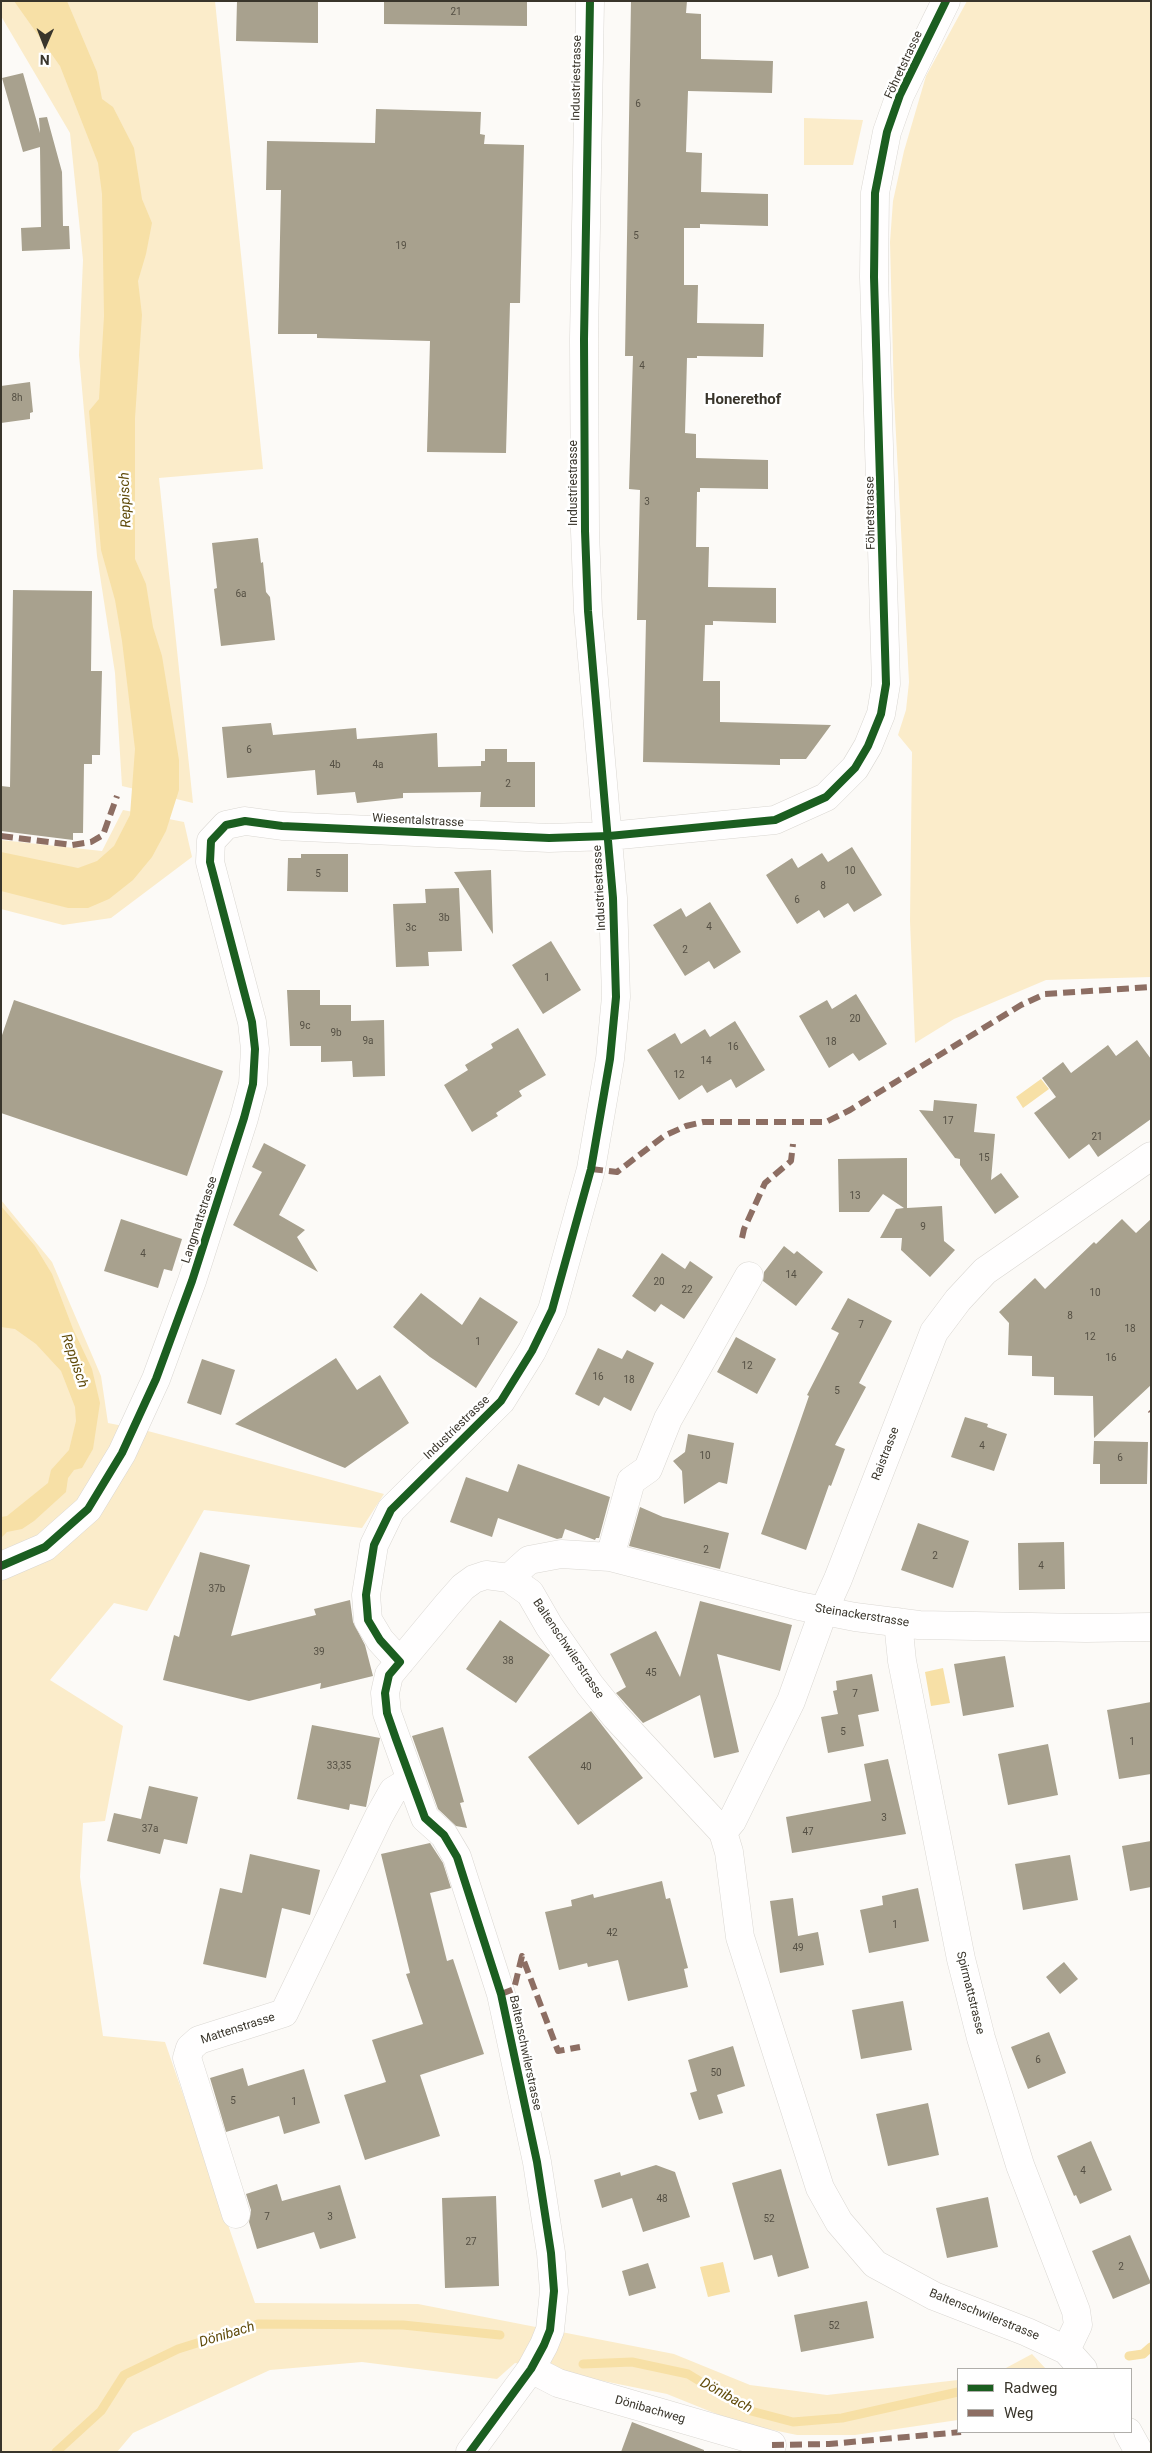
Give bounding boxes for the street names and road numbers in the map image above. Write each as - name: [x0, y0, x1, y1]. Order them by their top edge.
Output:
- street label: Föhretstrasse: [882, 29, 926, 101]
- street label: Industriestrasse: [569, 35, 585, 121]
- street label: Industriestrasse: [567, 440, 581, 526]
- street label: Föhretstrasse: [863, 476, 879, 550]
- street label: Wiesentalstrasse: [372, 811, 464, 831]
- street label: Industriestrasse: [591, 845, 609, 931]
- street label: Langmattstrasse: [179, 1175, 221, 1265]
- street label: Industriestrasse: [421, 1393, 493, 1463]
- street label: Raistrasse: [869, 1425, 903, 1483]
- street label: Baltenschwilerstrasse: [529, 1596, 607, 1702]
- street label: Steinackerstrasse: [814, 1601, 910, 1631]
- street label: Spirmattstrasse: [953, 1950, 987, 2036]
- street label: Baltenschwilerstrasse: [506, 1994, 544, 2112]
- street label: Mattenstrasse: [199, 2010, 277, 2048]
- street label: Baltenschwilerstrasse: [927, 2286, 1041, 2344]
- street label: Dönibachweg: [613, 2393, 687, 2427]

